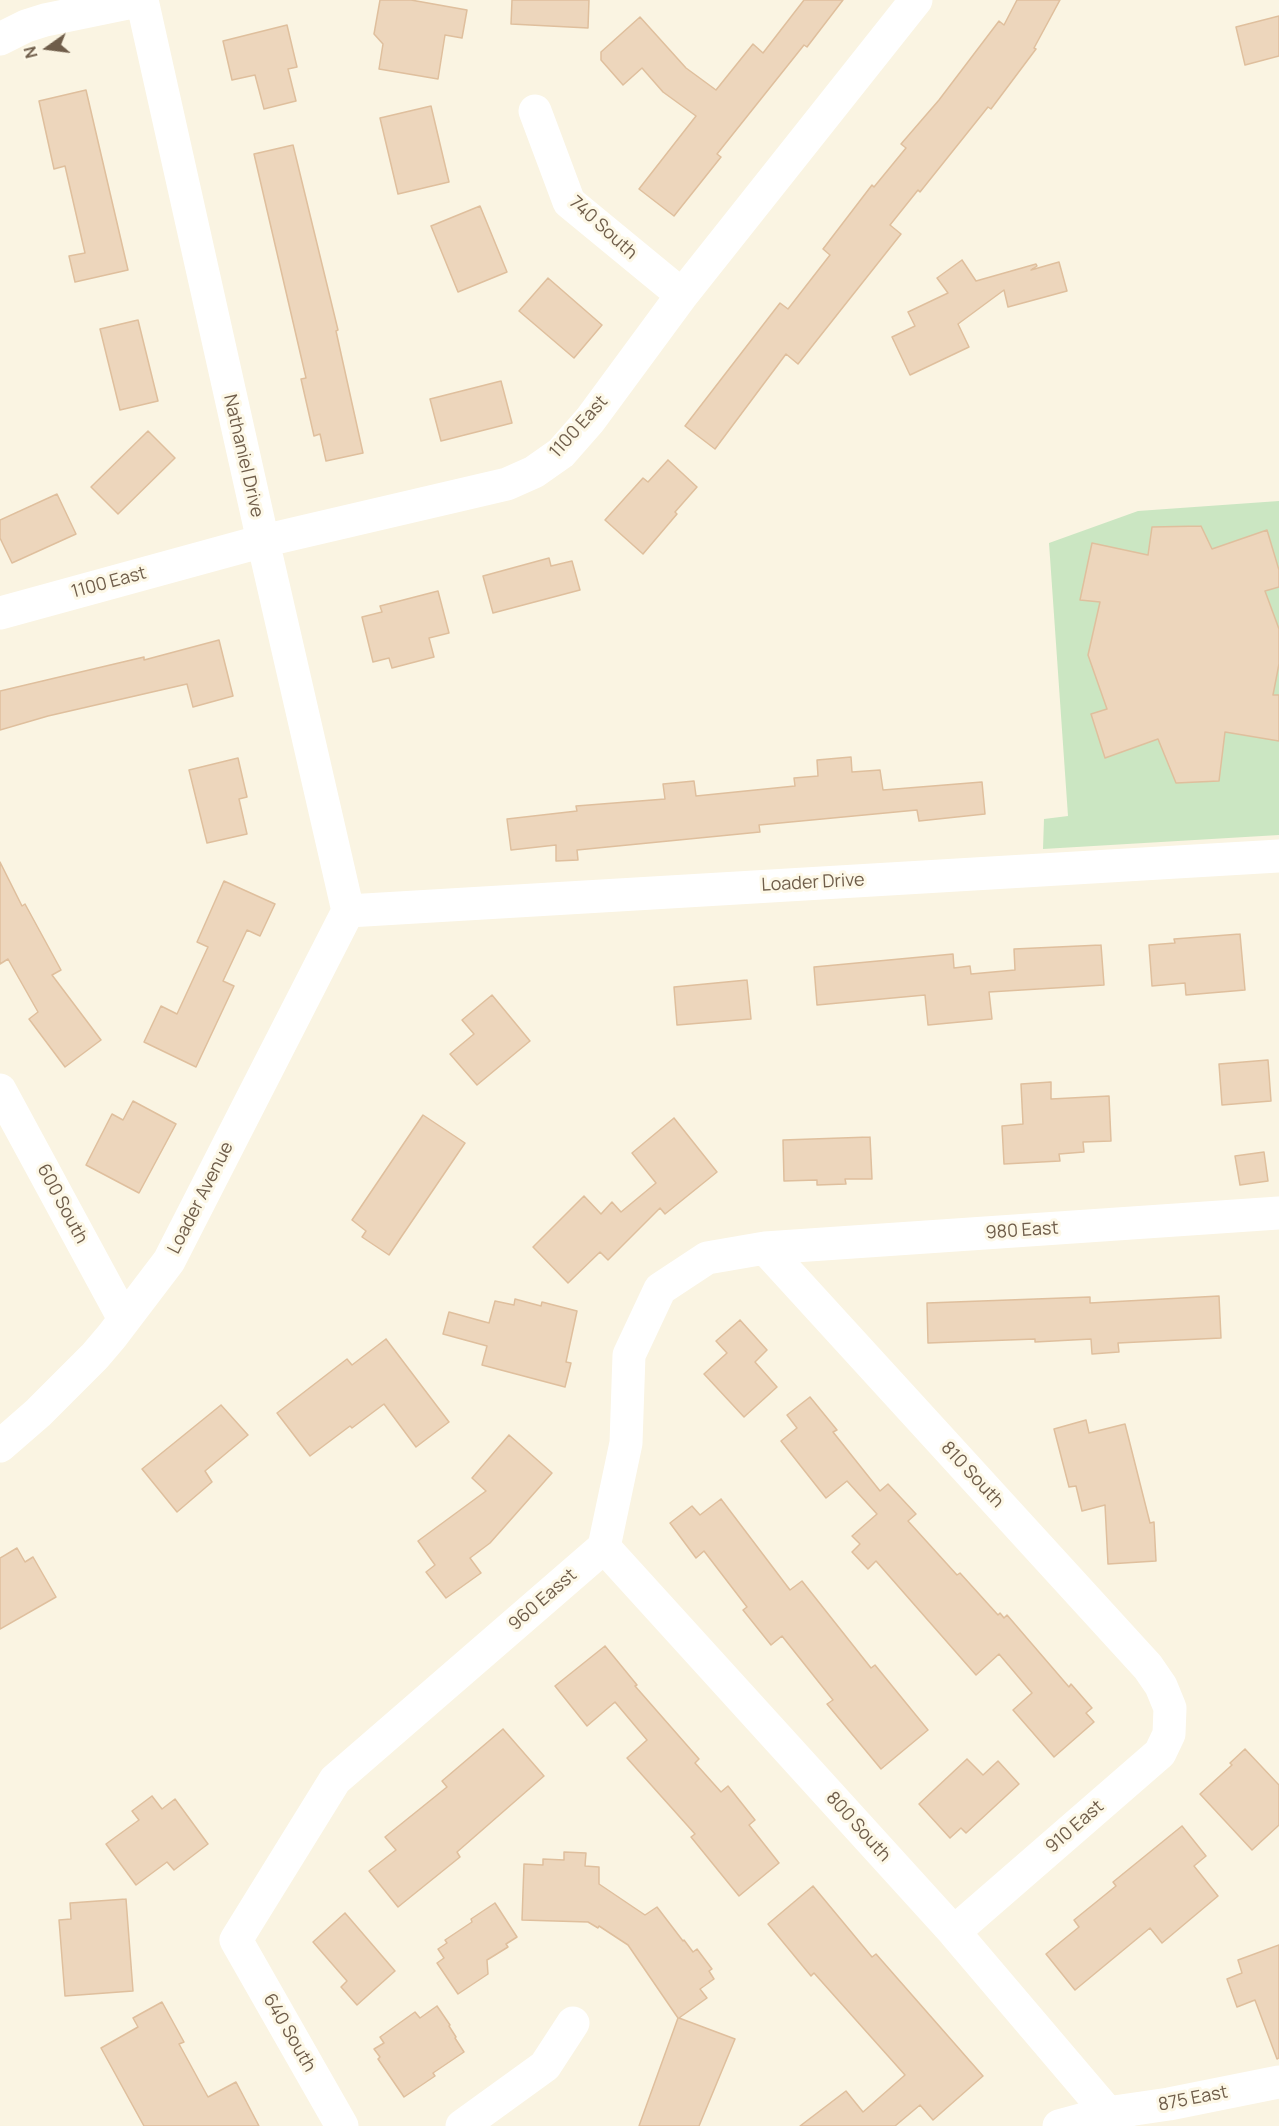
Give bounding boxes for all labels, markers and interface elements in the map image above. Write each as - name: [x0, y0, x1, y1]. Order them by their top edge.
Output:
- north arrow: [18, 18, 78, 78]
- text: N: [18, 44, 43, 61]
- street label: 740 South: [565, 192, 641, 264]
- street label: 1100 East: [545, 391, 613, 463]
- street label: Nathaniel Drive: [218, 392, 268, 520]
- street label: 1100 East: [69, 563, 149, 603]
- street label: Loader Drive: [761, 870, 865, 896]
- street label: Loader Avenue: [164, 1138, 238, 1258]
- street label: 600 South: [32, 1160, 92, 1248]
- street label: 980 East: [985, 1218, 1059, 1244]
- street label: 810 South: [936, 1438, 1008, 1512]
- street label: 960 Easst: [504, 1565, 582, 1635]
- street label: 800 South: [821, 1788, 895, 1866]
- street label: 910 East: [1042, 1796, 1108, 1858]
- street label: 640 South: [258, 1990, 320, 2076]
- street label: 875 East: [1156, 2082, 1230, 2116]

